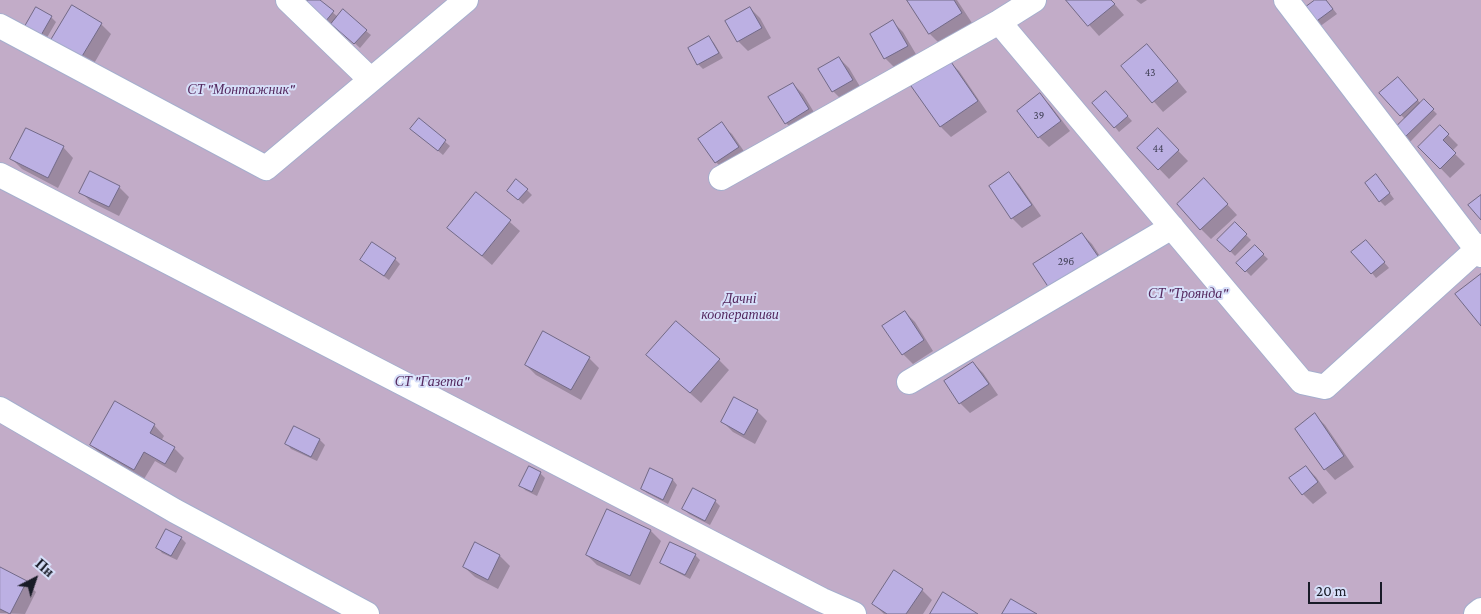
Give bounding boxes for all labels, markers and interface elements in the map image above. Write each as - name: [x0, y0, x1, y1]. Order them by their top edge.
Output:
- house number: 43: [1145, 66, 1155, 80]
- park label: СТ "Монтажник": [187, 82, 295, 98]
- house number: 39: [1034, 109, 1044, 123]
- house number: 44: [1152, 142, 1164, 156]
- house number: 29б: [1058, 255, 1074, 269]
- park label: СТ "Троянда": [1148, 286, 1228, 302]
- park label: Дачні кооперативи: [701, 291, 779, 324]
- park label: СТ "Газета": [395, 374, 469, 390]
- north arrow: [10, 554, 60, 604]
- text: Пн: [32, 555, 57, 580]
- scale bar: [1311, 572, 1385, 604]
- text: 20 m: [1316, 583, 1347, 599]

